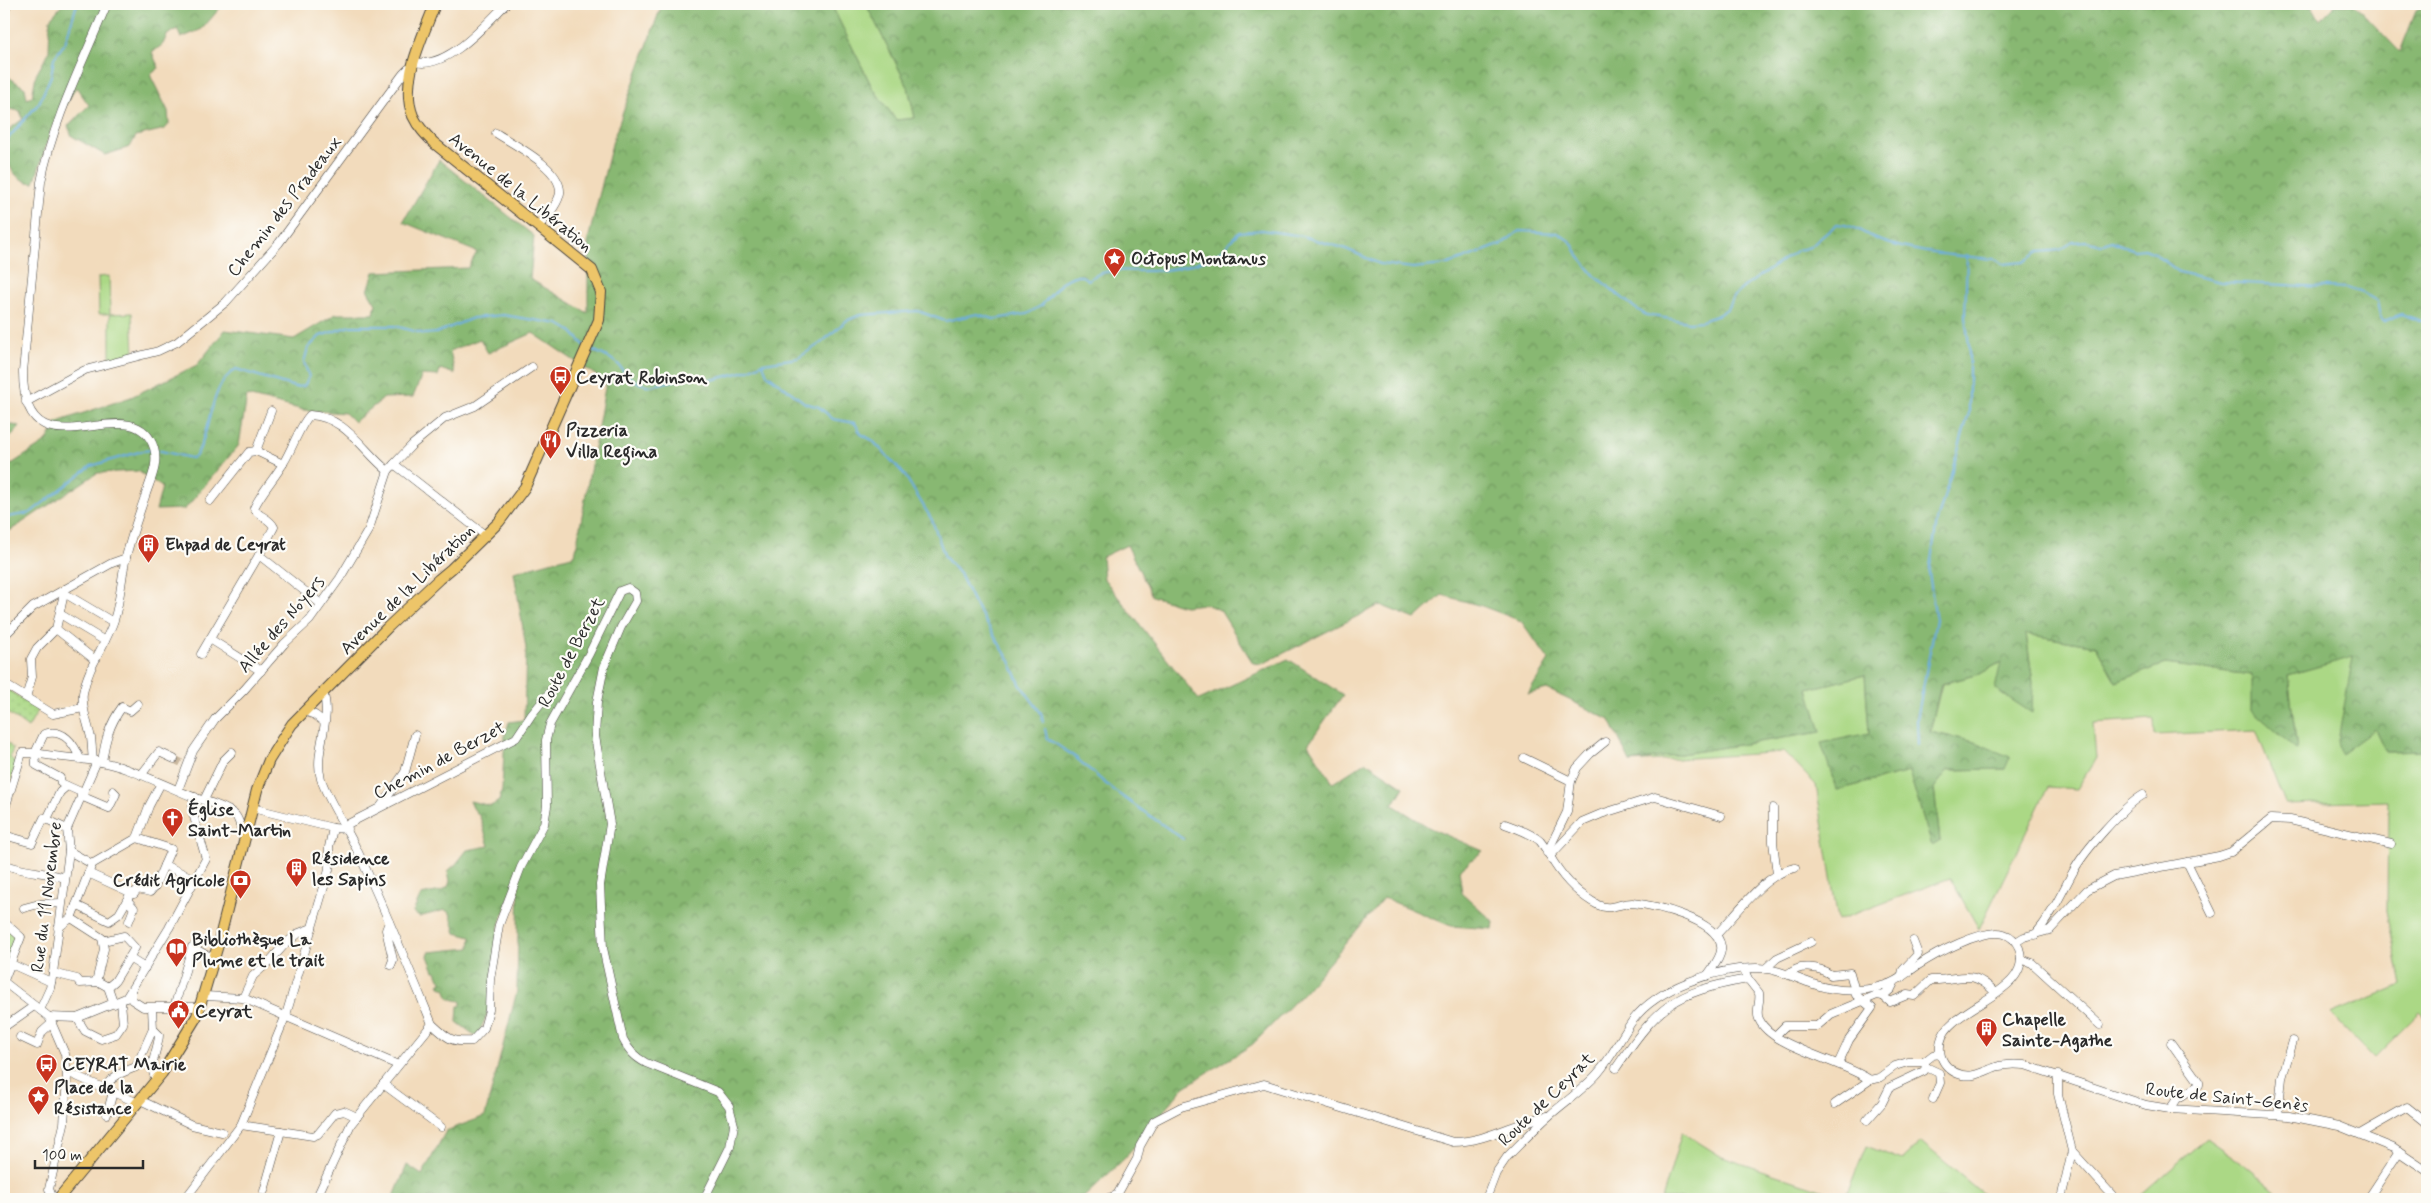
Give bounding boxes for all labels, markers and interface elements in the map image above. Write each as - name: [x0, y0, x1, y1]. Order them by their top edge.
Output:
- street label: Avenue de la Libération: [443, 127, 597, 258]
- street label: Chemin des Pradeaux: [222, 131, 347, 282]
- place icon: Octopus Montanus: [1103, 246, 1127, 277]
- place label: Octopus Montanus: [1131, 247, 1266, 271]
- bus stop icon: Ceyrat Robinson: [548, 365, 572, 396]
- place label: Ceyrat Robinson: [576, 366, 708, 390]
- place label: Pizzeria Villa Regina: [566, 419, 657, 466]
- restaurant icon: Pizzeria Villa Regina: [538, 428, 562, 459]
- street label: Avenue de la Libération: [335, 519, 480, 660]
- building icon: Ehpad de Ceyrat: [137, 532, 161, 563]
- place label: Ehpad de Ceyrat: [165, 533, 286, 557]
- street label: Allée des Noyers: [233, 571, 331, 678]
- street label: Route de Berzet: [533, 593, 611, 712]
- street label: Chemin de Berzet: [369, 716, 510, 806]
- place label: Église Saint-Martin: [188, 797, 291, 843]
- church icon: Église Saint-Martin: [160, 807, 184, 838]
- street label: Rue du 11 Novembre: [26, 820, 68, 974]
- place label: Résidence les Sapins: [312, 847, 390, 892]
- building icon: Résidence les Sapins: [284, 856, 308, 887]
- bank icon: Crédit Agricole: [229, 868, 253, 899]
- place label: Crédit Agricole: [113, 869, 225, 895]
- place label: Bibliothèque La Plume et le trait: [192, 928, 325, 973]
- library icon: Bibliothèque La Plume et le trait: [164, 937, 188, 968]
- public building icon: Ceyrat: [167, 999, 191, 1030]
- place label: Ceyrat: [195, 1000, 253, 1024]
- place label: Chapelle Sainte-Agathe: [2002, 1008, 2113, 1053]
- building icon: Chapelle Sainte-Agathe: [1974, 1017, 1998, 1048]
- street label: Route de Ceyrat: [1493, 1047, 1601, 1152]
- bus stop icon: CEYRAT Mairie: [34, 1052, 58, 1083]
- place label: CEYRAT Mairie: [62, 1053, 187, 1077]
- place label: Place de la Résistance: [54, 1076, 134, 1121]
- street label: Route de Saint-Genès: [2144, 1078, 2309, 1118]
- place icon: Place de la Résistance: [26, 1085, 50, 1116]
- scale bar: [35, 1138, 142, 1170]
- text: 100 m: [42, 1146, 82, 1166]

